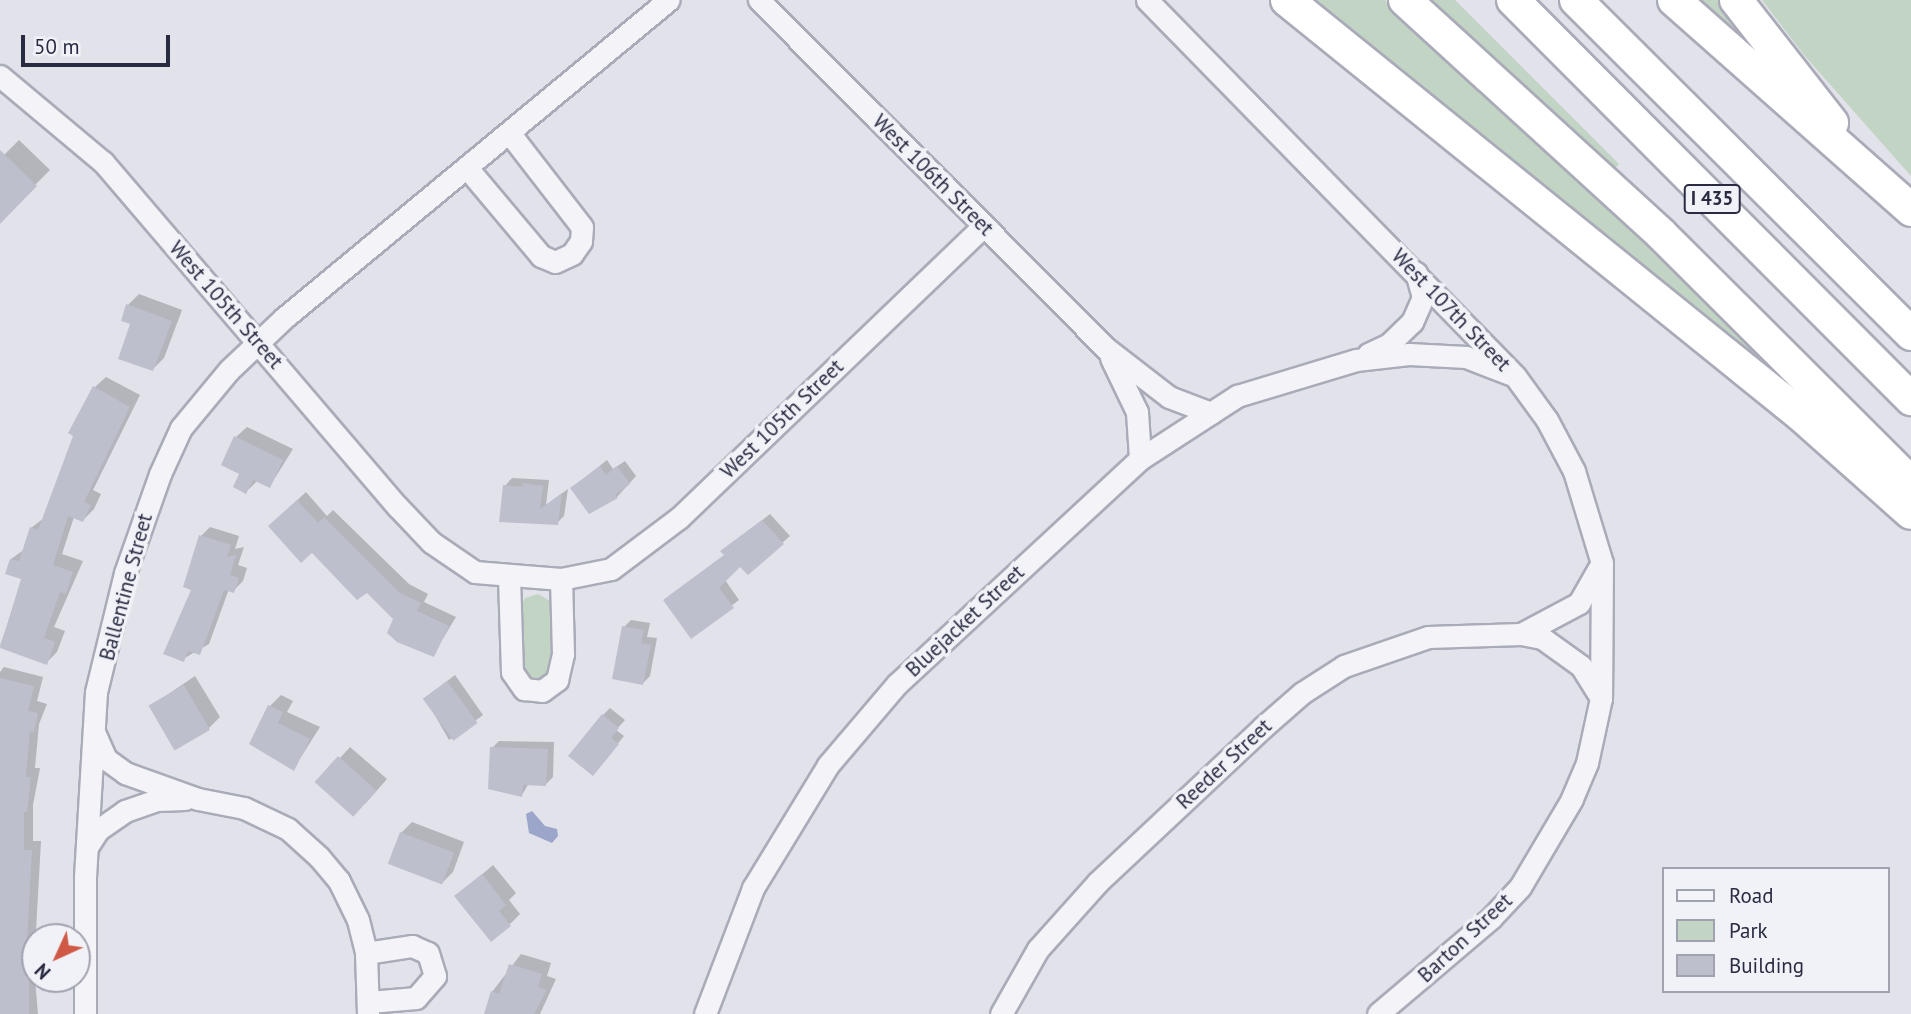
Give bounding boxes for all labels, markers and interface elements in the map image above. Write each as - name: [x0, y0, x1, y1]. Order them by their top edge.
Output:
- scale bar: [24, 21, 173, 65]
- text: 50 m: [34, 33, 80, 60]
- street label: West 106th Street: [867, 109, 999, 241]
- road number: I 435: [1682, 183, 1742, 214]
- street label: West 105th Street: [164, 236, 288, 374]
- street label: West 107th Street: [1386, 244, 1516, 376]
- street label: West 105th Street: [715, 354, 849, 484]
- street label: Ballentine Street: [94, 511, 158, 663]
- street label: Bluejacket Street: [901, 560, 1029, 682]
- street label: Reeder Street: [1171, 714, 1277, 814]
- legend: [1662, 867, 1890, 993]
- text: Road: [1729, 882, 1773, 909]
- street label: Barton Street: [1413, 888, 1517, 988]
- text: Park: [1729, 917, 1768, 944]
- north arrow: [21, 923, 91, 993]
- text: Building: [1729, 952, 1804, 979]
- text: N: [30, 959, 55, 984]

